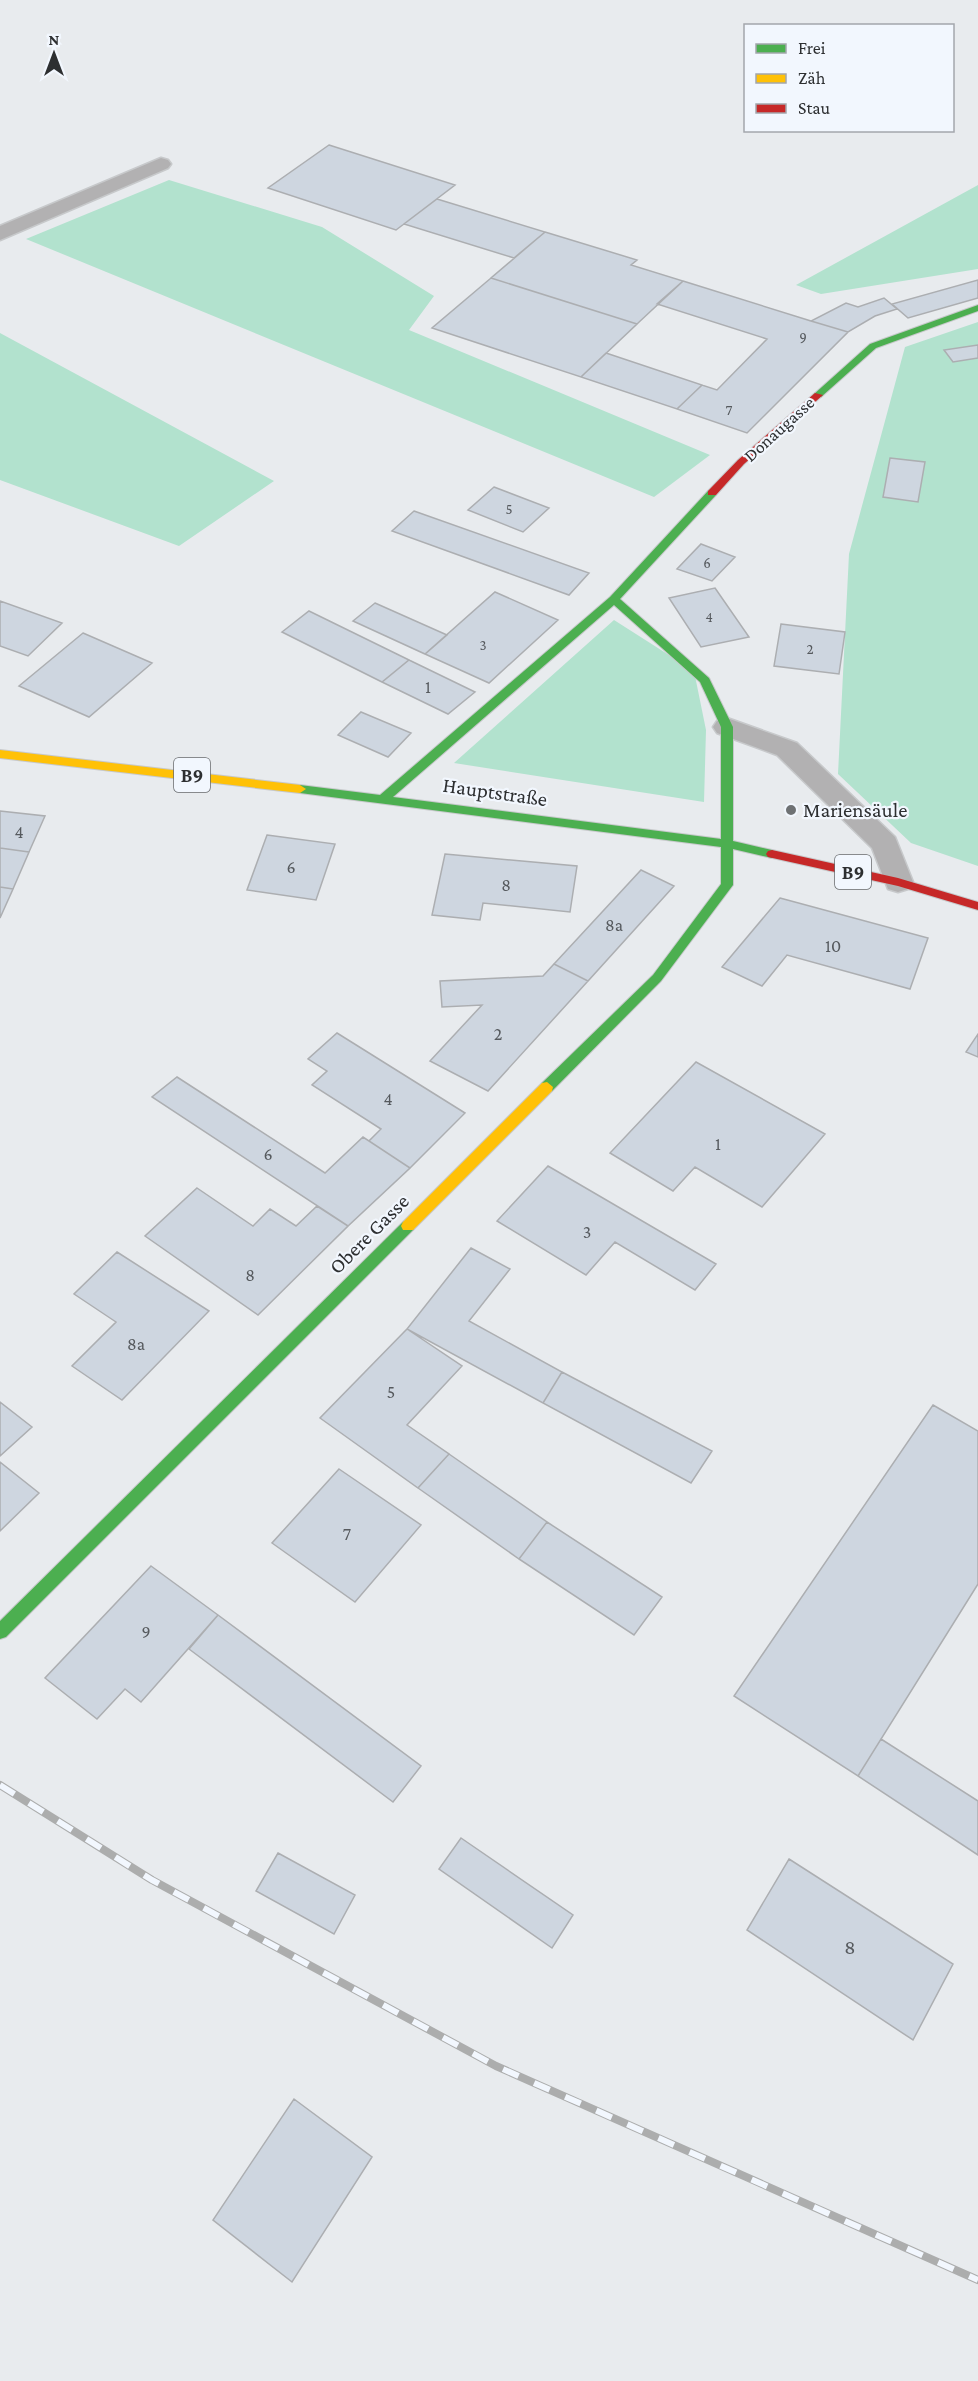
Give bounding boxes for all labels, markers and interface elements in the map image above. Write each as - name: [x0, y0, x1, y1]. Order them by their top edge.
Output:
- north arrow: [24, 24, 84, 84]
- legend: [744, 24, 954, 132]
- text: N: [49, 31, 60, 48]
- text: Frei: [798, 38, 826, 58]
- text: Zäh: [798, 68, 826, 88]
- text: Stau: [798, 98, 831, 118]
- house number: 9: [799, 329, 807, 345]
- street label: Donaugasse: [740, 392, 818, 466]
- house number: 7: [726, 402, 733, 418]
- house number: 5: [505, 501, 513, 517]
- house number: 6: [703, 555, 711, 571]
- house number: 4: [705, 609, 713, 625]
- house number: 3: [479, 637, 487, 653]
- house number: 2: [806, 641, 814, 657]
- house number: 1: [425, 677, 431, 697]
- road number: B9: [174, 758, 210, 792]
- street label: Hauptstraße: [441, 773, 549, 811]
- place label: Mariensäule: [803, 798, 907, 822]
- marker: Mariensäule: [784, 803, 798, 817]
- house number: 4: [14, 822, 24, 842]
- road number: B9: [835, 855, 871, 889]
- house number: 6: [286, 857, 296, 877]
- house number: 8: [501, 875, 511, 895]
- house number: 8a: [605, 915, 623, 935]
- house number: 10: [825, 936, 841, 956]
- house number: 2: [494, 1024, 502, 1044]
- house number: 4: [383, 1089, 393, 1109]
- house number: 1: [715, 1134, 721, 1154]
- house number: 6: [263, 1144, 273, 1164]
- street label: Obere Gasse: [324, 1189, 414, 1279]
- house number: 3: [583, 1222, 591, 1242]
- house number: 8: [245, 1265, 255, 1285]
- house number: 8a: [127, 1334, 145, 1354]
- house number: 5: [387, 1382, 395, 1402]
- house number: 7: [343, 1524, 351, 1544]
- house number: 9: [141, 1622, 151, 1642]
- house number: 8: [844, 1935, 856, 1959]

